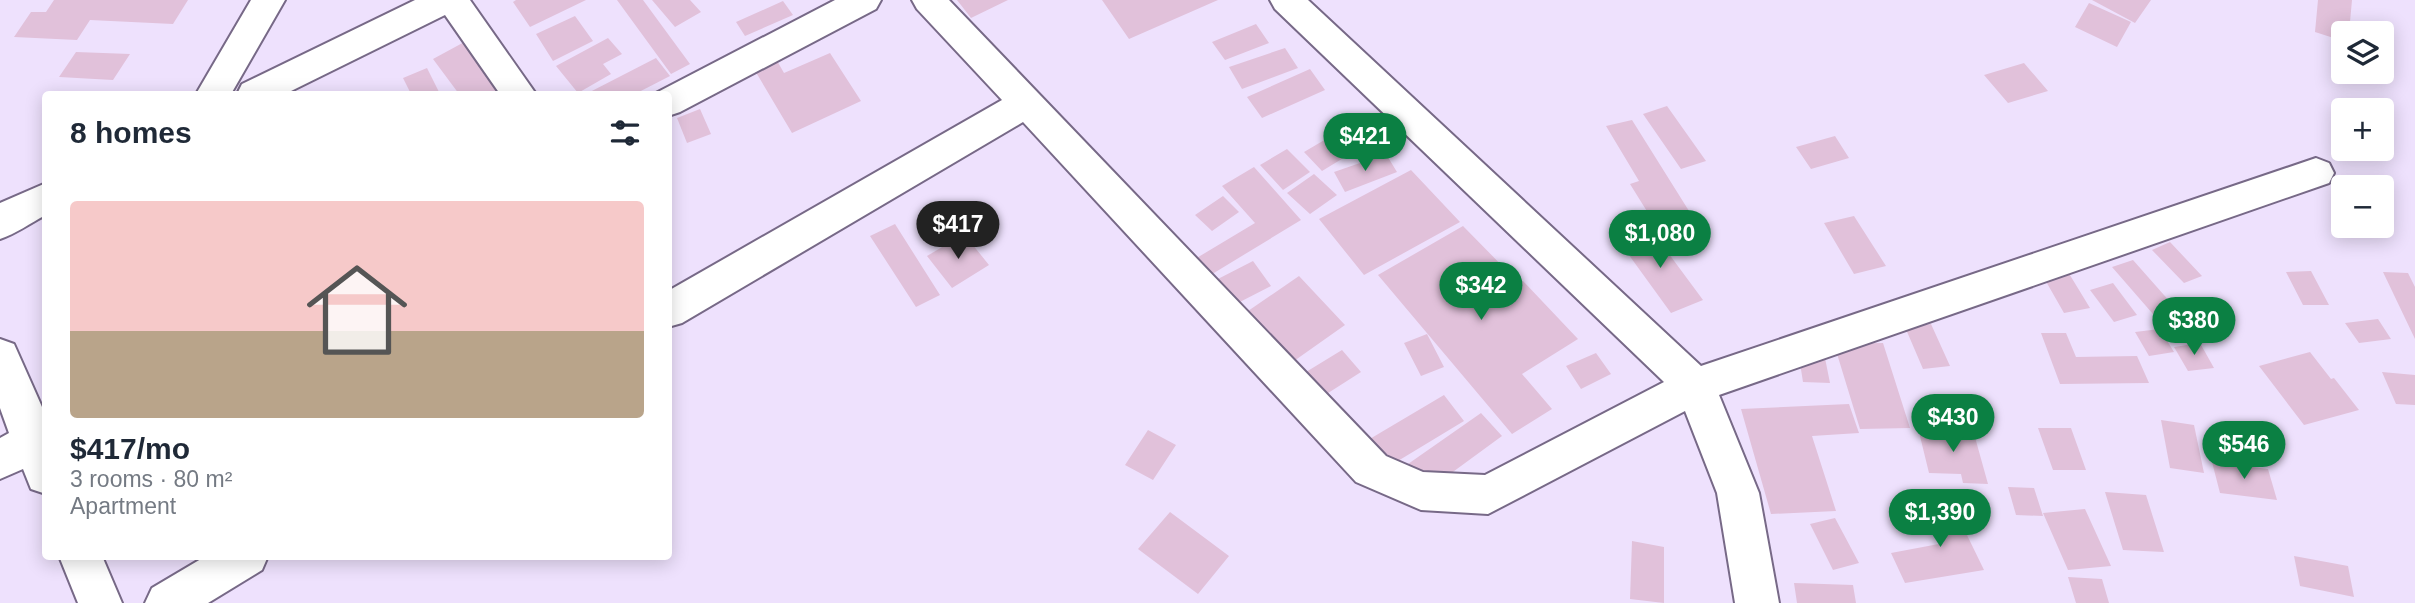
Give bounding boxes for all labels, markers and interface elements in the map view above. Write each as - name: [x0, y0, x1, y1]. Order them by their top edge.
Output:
- map controls: [2331, 21, 2394, 238]
- button: layers: [2331, 21, 2394, 84]
- button: +: [2331, 98, 2394, 161]
- icon: filters: [606, 114, 644, 152]
- pin: $421: [1324, 114, 1406, 173]
- text: 8 homes: [70, 116, 192, 149]
- text: $421: [1339, 123, 1391, 149]
- button: −: [2331, 175, 2394, 238]
- pin: $417: [917, 202, 999, 261]
- pin: $1,080: [1603, 210, 1717, 270]
- text: $417: [932, 211, 984, 237]
- text: $1,080: [1625, 220, 1695, 246]
- icon: home: [294, 247, 420, 373]
- pin: $342: [1440, 262, 1522, 322]
- text: $342: [1455, 272, 1507, 298]
- pin: $380: [2153, 298, 2235, 357]
- text: $380: [2168, 307, 2220, 333]
- pin: $430: [1912, 394, 1994, 454]
- text: $430: [1927, 404, 1979, 430]
- pin: $546: [2203, 421, 2285, 481]
- text: $546: [2218, 431, 2270, 457]
- text: $417/mo: [70, 432, 190, 465]
- text: 3 rooms · 80 m²: [70, 466, 232, 492]
- pin: $1,390: [1883, 490, 1997, 549]
- text: Apartment: [70, 493, 176, 519]
- text: $1,390: [1905, 499, 1975, 525]

